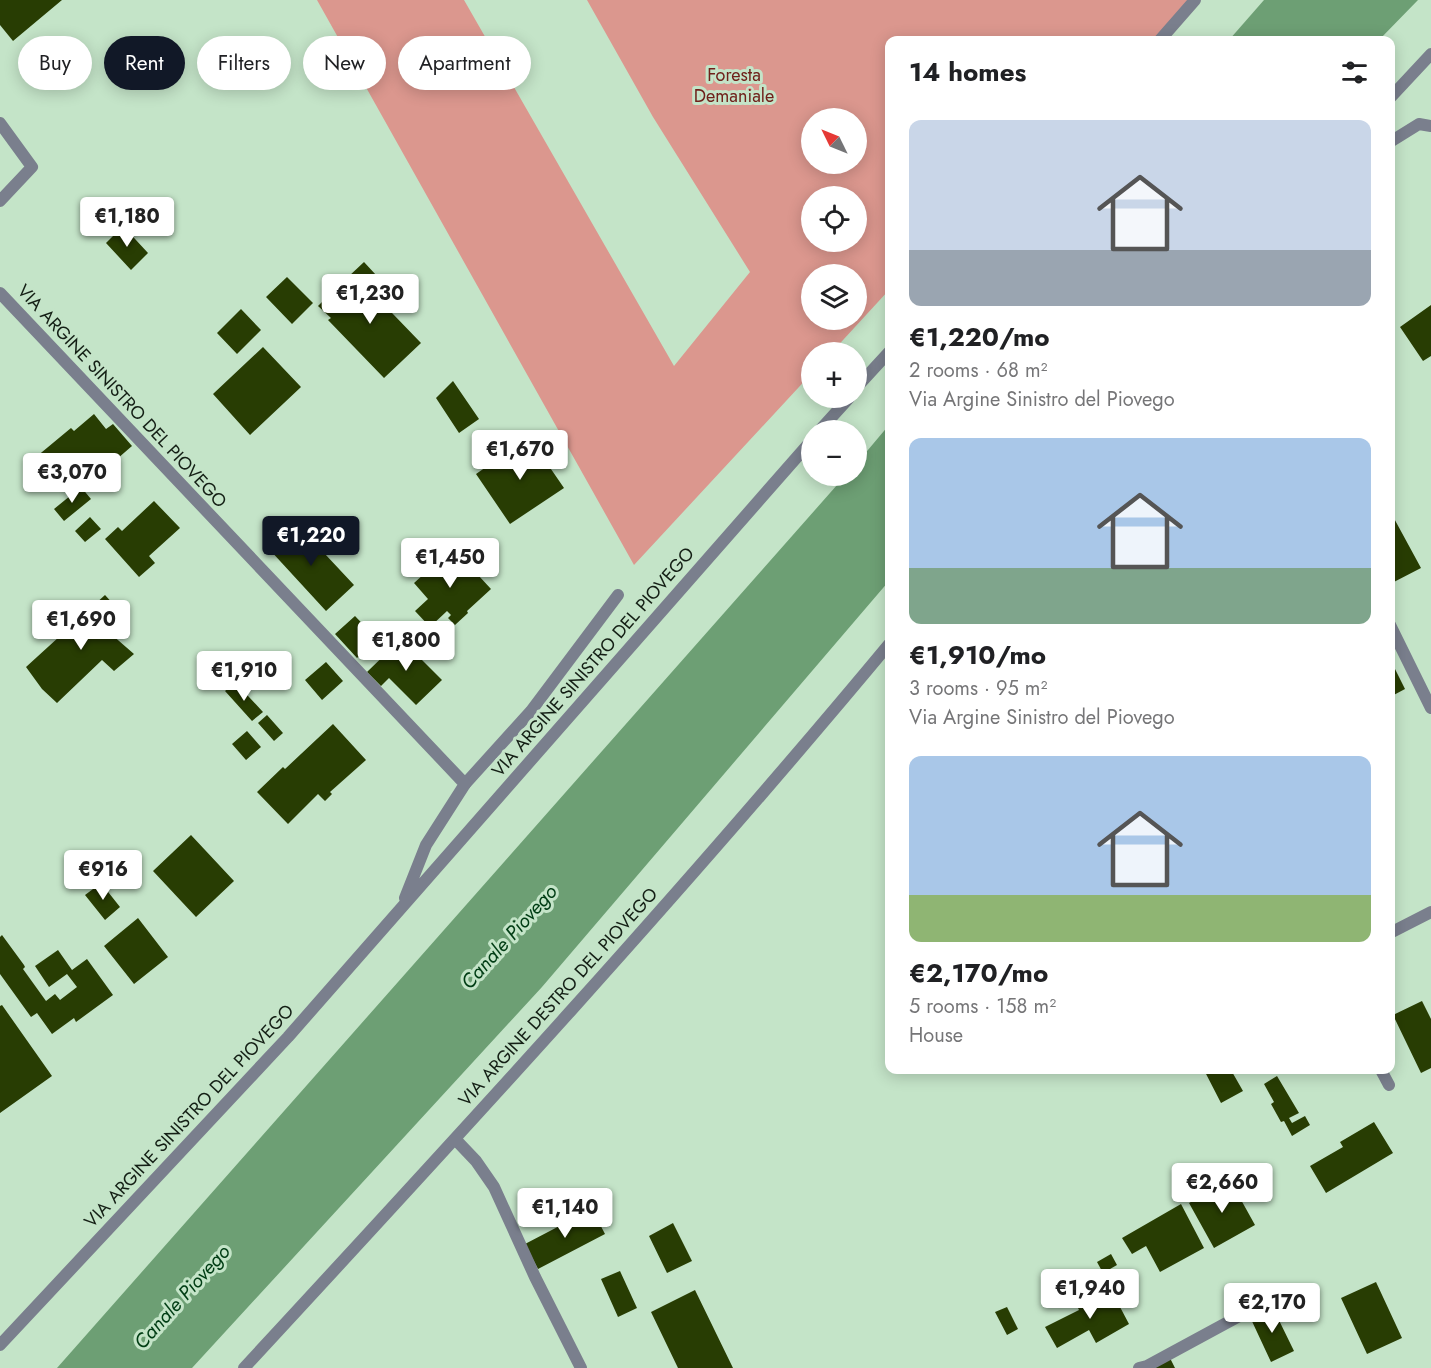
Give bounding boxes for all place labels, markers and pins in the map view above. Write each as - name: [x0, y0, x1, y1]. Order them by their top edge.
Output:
- pin: €1,180: [78, 197, 176, 248]
- pin: €1,230: [321, 274, 419, 325]
- pin: €1,670: [471, 430, 569, 481]
- pin: €3,070: [23, 453, 121, 504]
- pin: €1,220: [262, 516, 360, 567]
- pin: €1,450: [401, 538, 499, 589]
- pin: €1,690: [32, 600, 130, 651]
- pin: €1,800: [357, 621, 455, 672]
- pin: €1,910: [195, 651, 293, 702]
- pin: €916: [67, 850, 139, 901]
- pin: €2,660: [1173, 1163, 1271, 1214]
- pin: €1,140: [516, 1188, 614, 1239]
- pin: €1,940: [1041, 1269, 1139, 1320]
- pin: €2,170: [1223, 1283, 1321, 1334]

